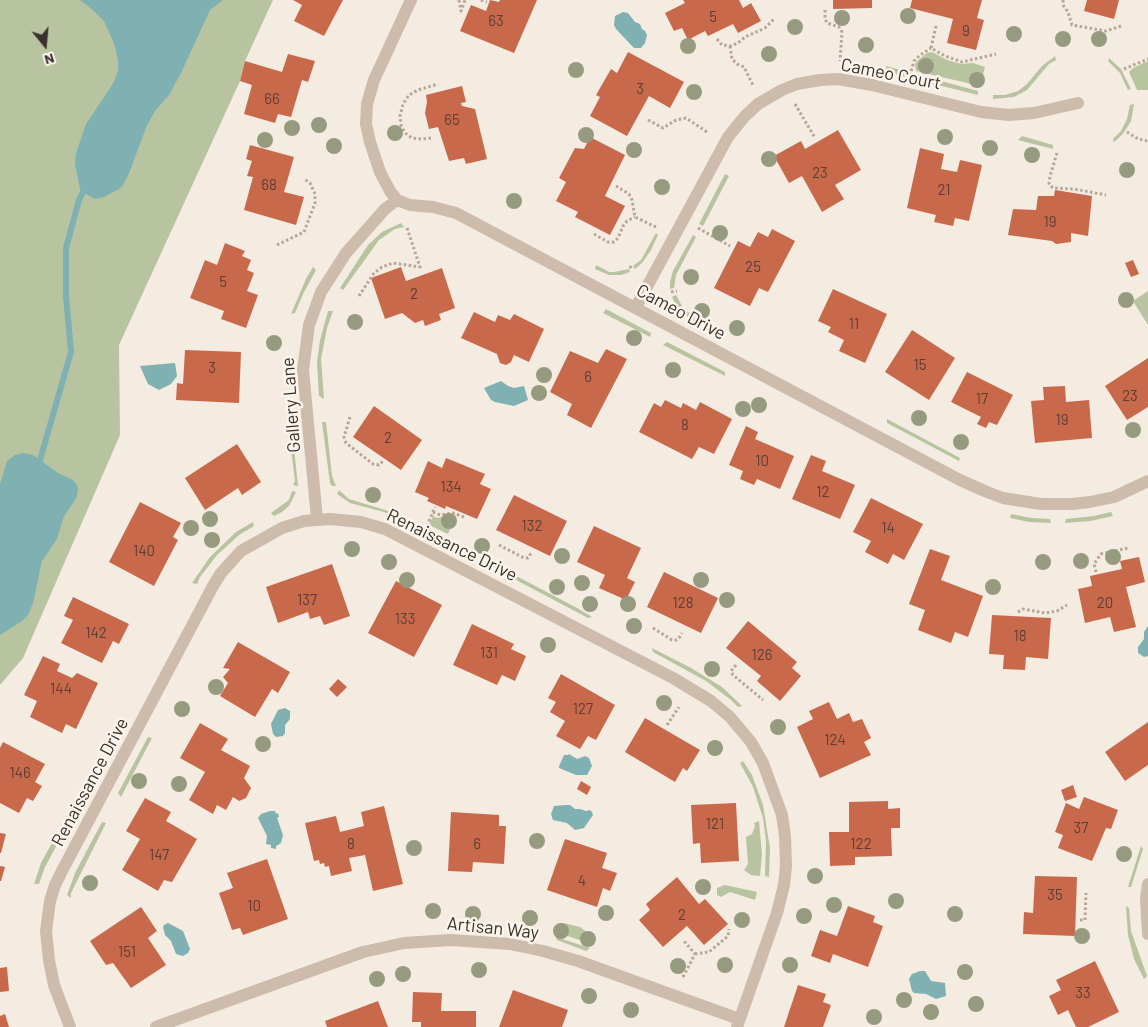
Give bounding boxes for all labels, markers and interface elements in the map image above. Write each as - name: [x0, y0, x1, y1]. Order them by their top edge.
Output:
- house number: 5: [709, 8, 717, 26]
- house number: 63: [488, 12, 504, 30]
- north arrow: [20, 20, 70, 70]
- house number: 9: [962, 22, 970, 40]
- text: N: [43, 50, 56, 69]
- street label: Cameo Court: [839, 54, 943, 94]
- house number: 3: [636, 80, 644, 98]
- house number: 66: [264, 90, 280, 108]
- house number: 65: [444, 111, 460, 129]
- house number: 23: [812, 164, 828, 182]
- house number: 68: [261, 176, 277, 194]
- house number: 21: [937, 181, 951, 199]
- house number: 19: [1043, 213, 1057, 231]
- house number: 25: [745, 258, 761, 276]
- house number: 5: [219, 273, 227, 291]
- street label: Cameo Drive: [633, 279, 729, 345]
- house number: 2: [410, 285, 418, 303]
- house number: 11: [849, 315, 859, 333]
- house number: 15: [914, 356, 926, 374]
- street label: Gallery Lane: [277, 357, 305, 453]
- house number: 3: [208, 359, 216, 377]
- house number: 6: [584, 368, 592, 386]
- house number: 23: [1122, 387, 1138, 405]
- house number: 17: [976, 390, 988, 408]
- house number: 19: [1055, 411, 1069, 429]
- house number: 8: [681, 416, 689, 434]
- house number: 2: [384, 429, 392, 447]
- house number: 10: [755, 452, 769, 470]
- house number: 134: [440, 478, 462, 496]
- house number: 12: [816, 483, 830, 501]
- street label: Renaissance Drive: [383, 504, 521, 586]
- house number: 132: [521, 517, 543, 535]
- house number: 14: [881, 519, 895, 537]
- house number: 140: [133, 542, 155, 560]
- house number: 137: [297, 591, 317, 609]
- house number: 128: [672, 594, 694, 612]
- house number: 20: [1097, 594, 1113, 612]
- house number: 133: [395, 610, 415, 628]
- house number: 142: [85, 624, 107, 642]
- house number: 18: [1013, 627, 1027, 645]
- house number: 131: [480, 644, 498, 662]
- house number: 126: [751, 646, 773, 664]
- house number: 144: [50, 680, 72, 698]
- house number: 127: [573, 700, 593, 718]
- street label: Renaissance Drive: [47, 714, 133, 850]
- house number: 124: [824, 731, 846, 749]
- house number: 146: [9, 764, 31, 782]
- house number: 121: [706, 815, 724, 833]
- house number: 37: [1074, 819, 1088, 837]
- house number: 8: [347, 835, 355, 853]
- house number: 6: [473, 835, 481, 853]
- house number: 122: [850, 835, 872, 853]
- house number: 147: [149, 846, 169, 864]
- house number: 4: [578, 872, 586, 890]
- house number: 35: [1047, 886, 1063, 904]
- house number: 10: [247, 897, 261, 915]
- house number: 2: [678, 906, 686, 924]
- street label: Artisan Way: [446, 912, 540, 944]
- house number: 151: [118, 943, 136, 961]
- house number: 33: [1075, 984, 1091, 1002]

